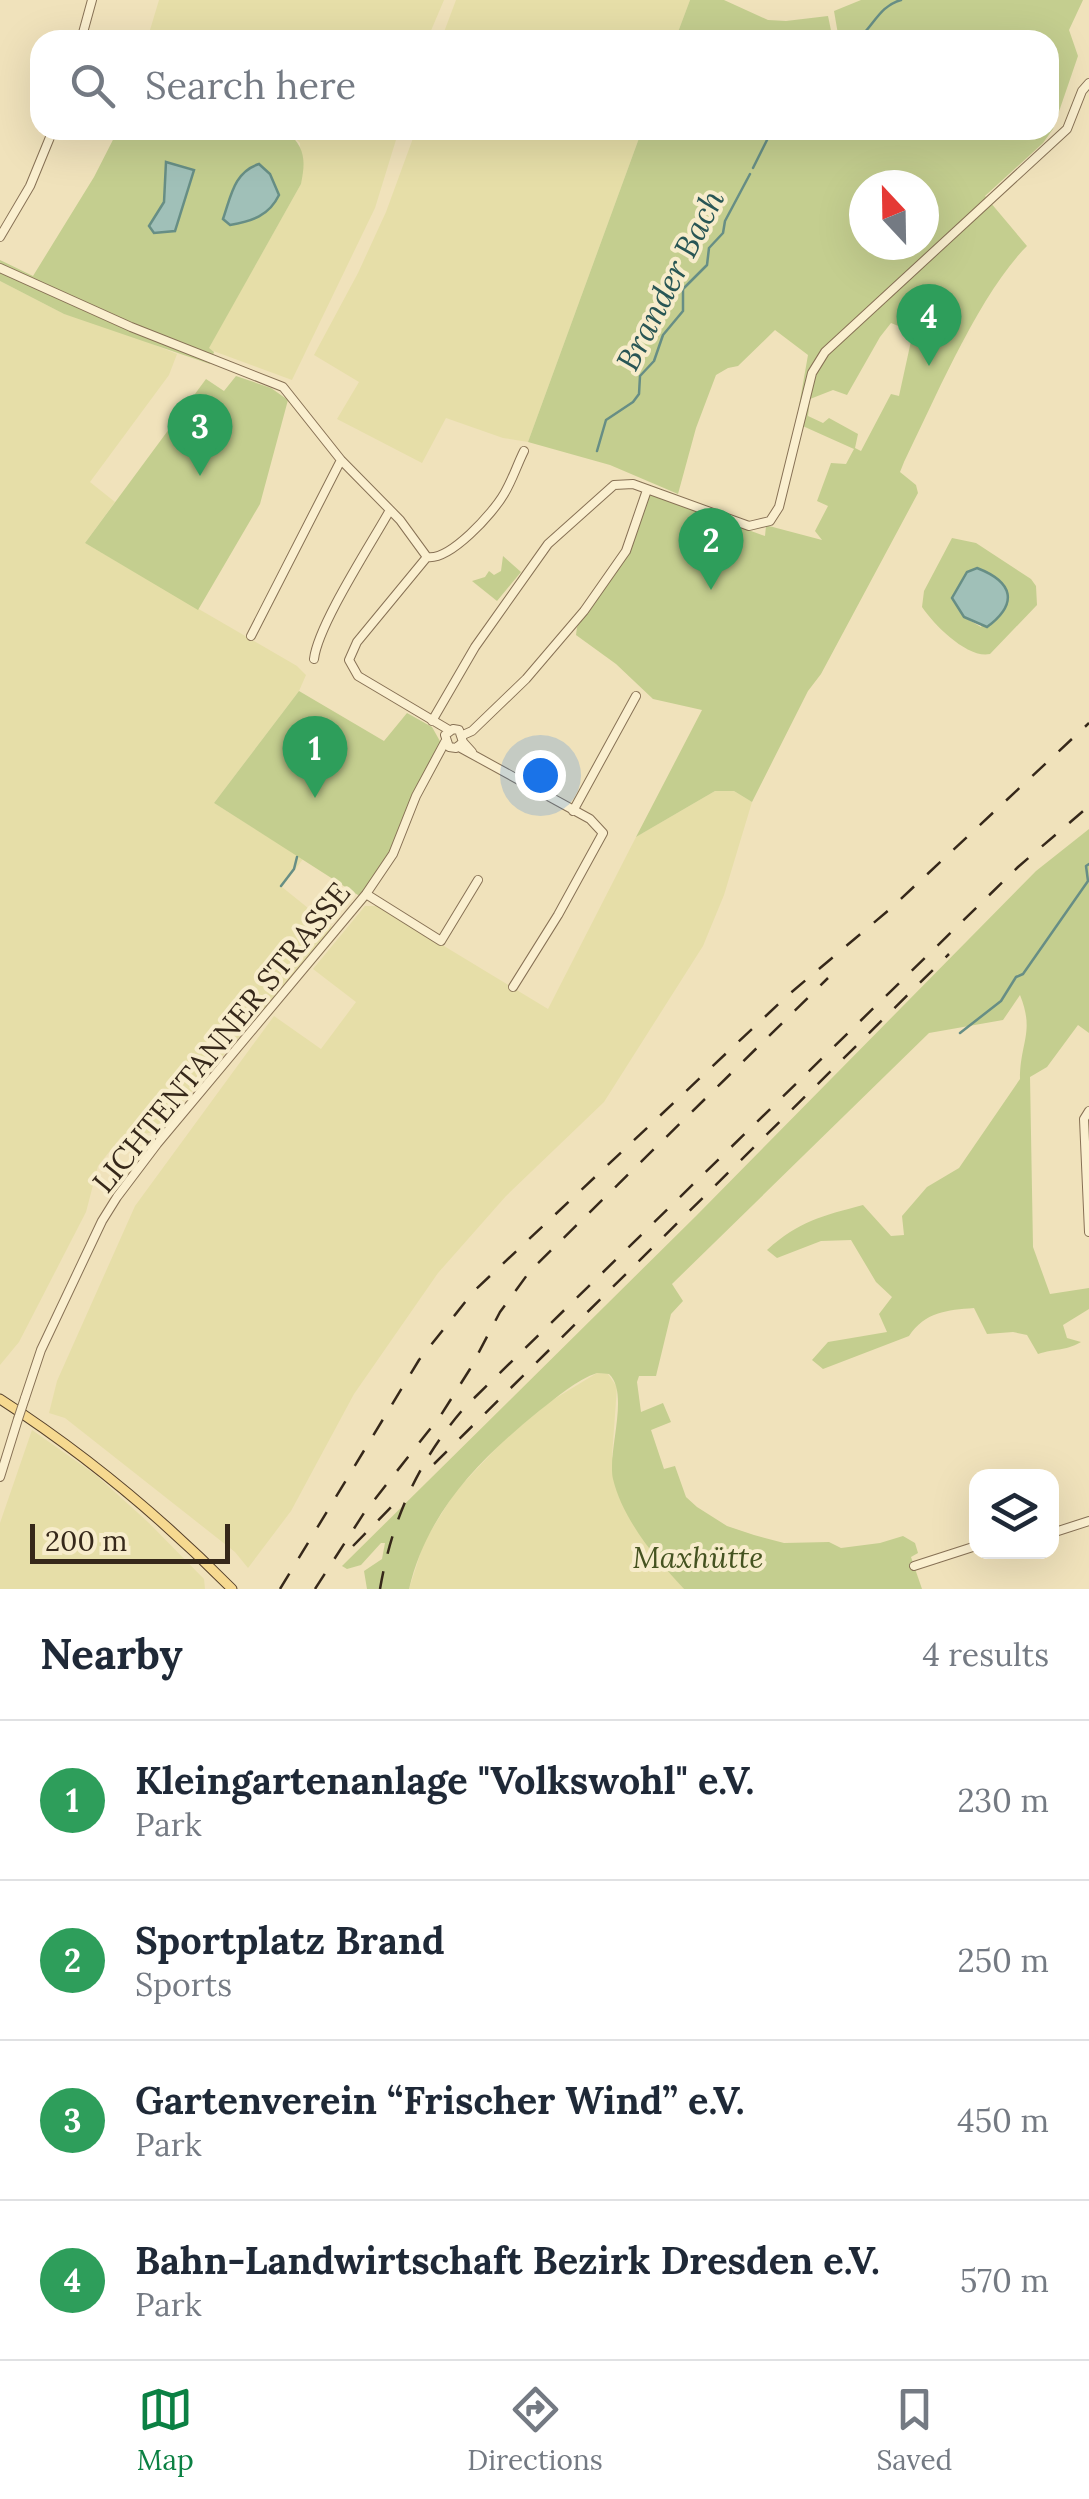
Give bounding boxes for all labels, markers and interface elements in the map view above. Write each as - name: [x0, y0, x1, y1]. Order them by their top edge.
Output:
- search box: [30, 30, 1059, 140]
- icon: search: [65, 58, 120, 113]
- text: Search here: [145, 61, 356, 109]
- north arrow: [849, 170, 939, 260]
- water label: Brander Bach: [607, 183, 733, 377]
- pin: 4: [896, 284, 962, 366]
- pin: 3: [168, 394, 232, 476]
- pin: 2: [678, 508, 744, 590]
- pin: 1: [282, 716, 348, 798]
- your location: [515, 750, 566, 801]
- street label: LICHTENTANNER STRASSE: [84, 874, 358, 1200]
- map controls: [969, 1469, 1059, 1559]
- button: layers: [969, 1469, 1059, 1559]
- scale bar: [30, 1519, 230, 1564]
- text: 200 m: [45, 1523, 127, 1559]
- park label: Maxhütte: [632, 1538, 764, 1576]
- text: Nearby: [40, 1627, 183, 1681]
- text: 4 results: [922, 1634, 1049, 1675]
- text: Kleingartenanlage "Volkswohl" e.V.: [135, 1756, 754, 1804]
- text: 1: [66, 1780, 79, 1821]
- text: 230 m: [958, 1780, 1049, 1821]
- text: Park: [135, 1804, 202, 1845]
- text: Sportplatz Brand: [135, 1916, 445, 1964]
- text: 2: [64, 1940, 81, 1981]
- text: 250 m: [957, 1940, 1049, 1981]
- text: Sports: [135, 1964, 232, 2005]
- text: Gartenverein “Frischer Wind” e.V.: [135, 2076, 744, 2124]
- text: 3: [64, 2100, 81, 2141]
- text: 450 m: [957, 2100, 1049, 2141]
- text: Park: [135, 2124, 202, 2165]
- text: Bahn-Landwirtschaft Bezirk Dresden e.V.: [135, 2236, 880, 2284]
- text: 4: [64, 2260, 81, 2301]
- text: 570 m: [960, 2260, 1049, 2301]
- text: Park: [135, 2284, 202, 2325]
- tab: Map: [137, 2382, 194, 2478]
- tab: Directions: [467, 2382, 603, 2478]
- tab: Saved: [876, 2382, 952, 2478]

